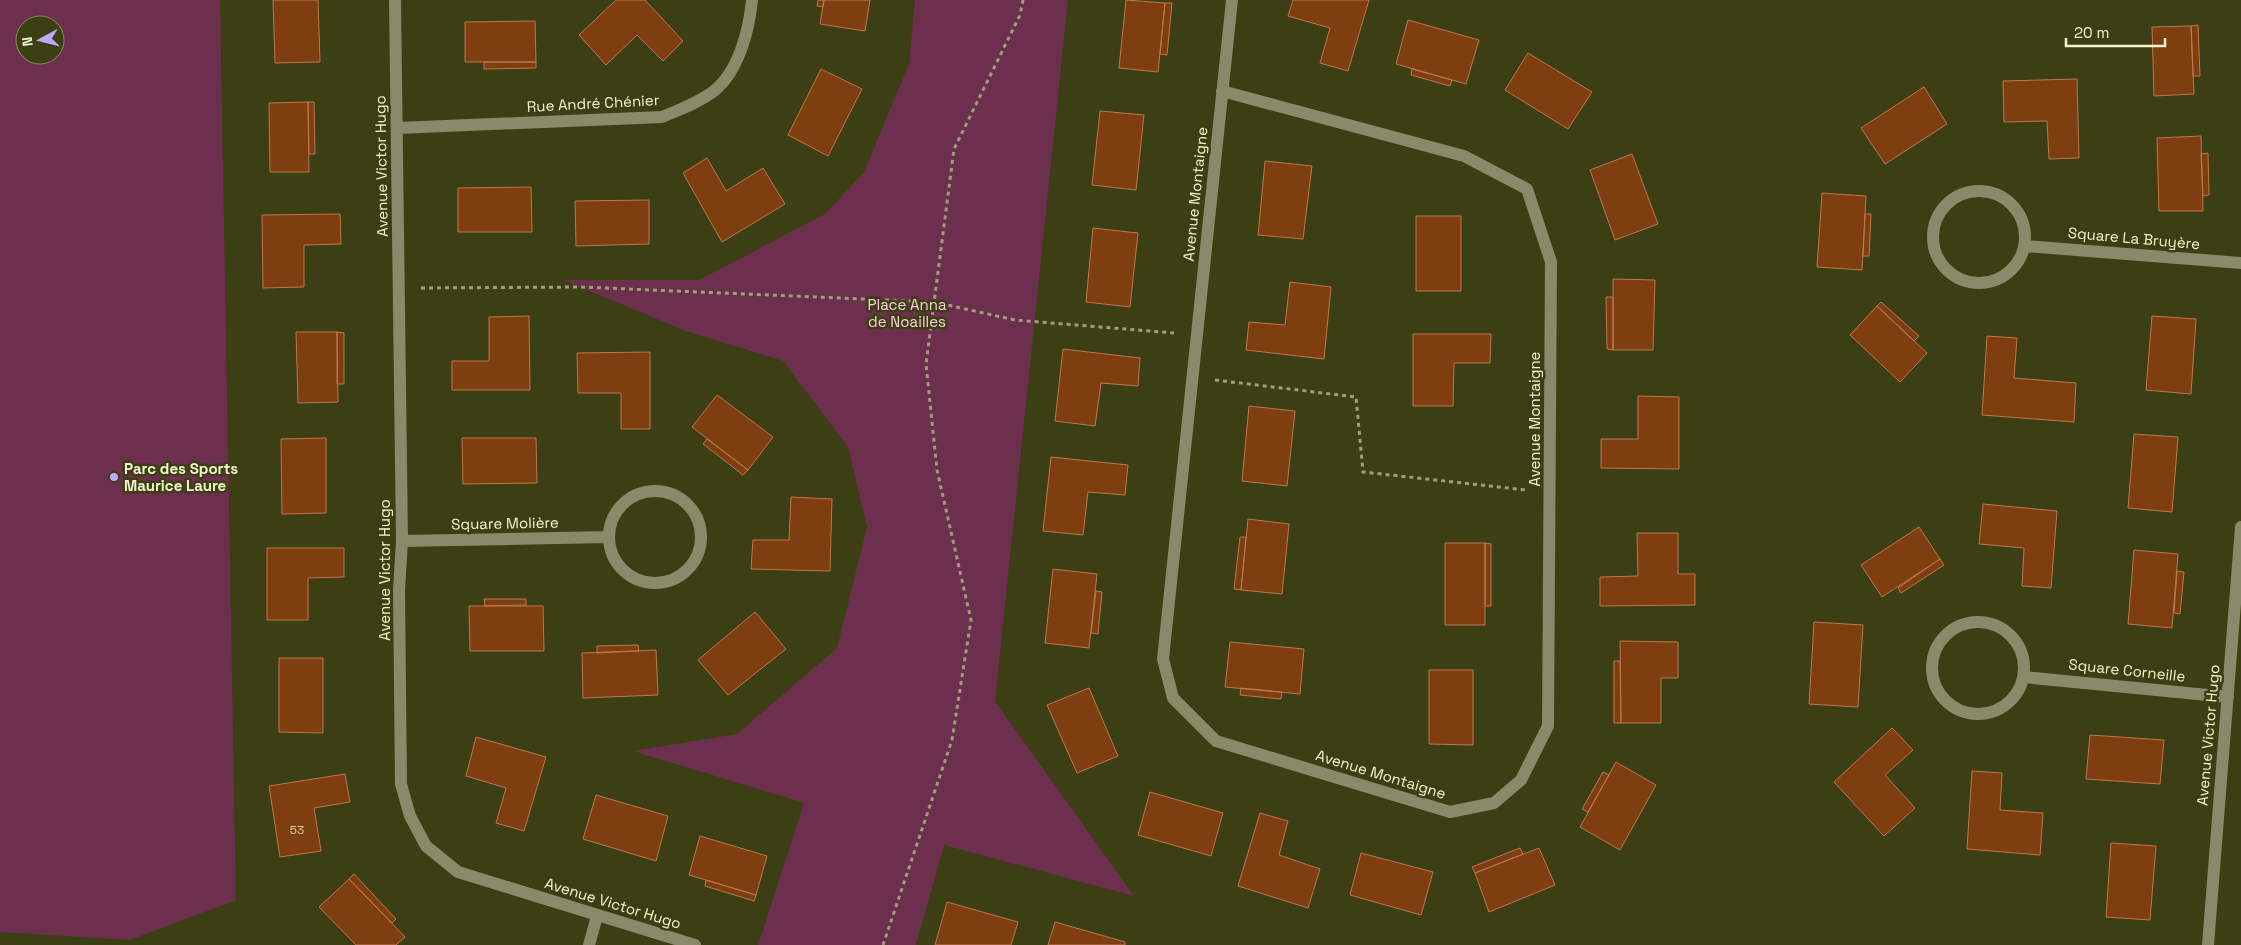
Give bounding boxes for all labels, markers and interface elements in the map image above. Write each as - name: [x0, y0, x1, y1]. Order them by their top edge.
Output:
- north arrow: [15, 15, 65, 65]
- scale bar: [2066, 15, 2165, 47]
- text: 20 m: [2074, 23, 2109, 42]
- text: N: [18, 36, 37, 47]
- street label: Rue André Chénier: [526, 90, 660, 116]
- street label: Avenue Victor Hugo: [370, 95, 392, 237]
- street label: Avenue Montaigne: [1178, 126, 1212, 262]
- street label: Square La Bruyère: [2067, 223, 2201, 253]
- park label: Place Anna de Noailles: [867, 295, 947, 331]
- street label: Avenue Montaigne: [1525, 351, 1544, 486]
- place label: Parc des Sports Maurice Laure: [124, 459, 238, 495]
- marker: Parc des Sports Maurice Laure: [108, 471, 120, 483]
- street label: Avenue Victor Hugo: [375, 499, 394, 641]
- street label: Square Molière: [451, 513, 559, 533]
- street label: Square Corneille: [2068, 654, 2186, 686]
- street label: Avenue Victor Hugo: [2192, 664, 2224, 806]
- street label: Avenue Montaigne: [1314, 745, 1448, 803]
- house number: 53: [290, 822, 304, 838]
- street label: Avenue Victor Hugo: [543, 873, 683, 933]

